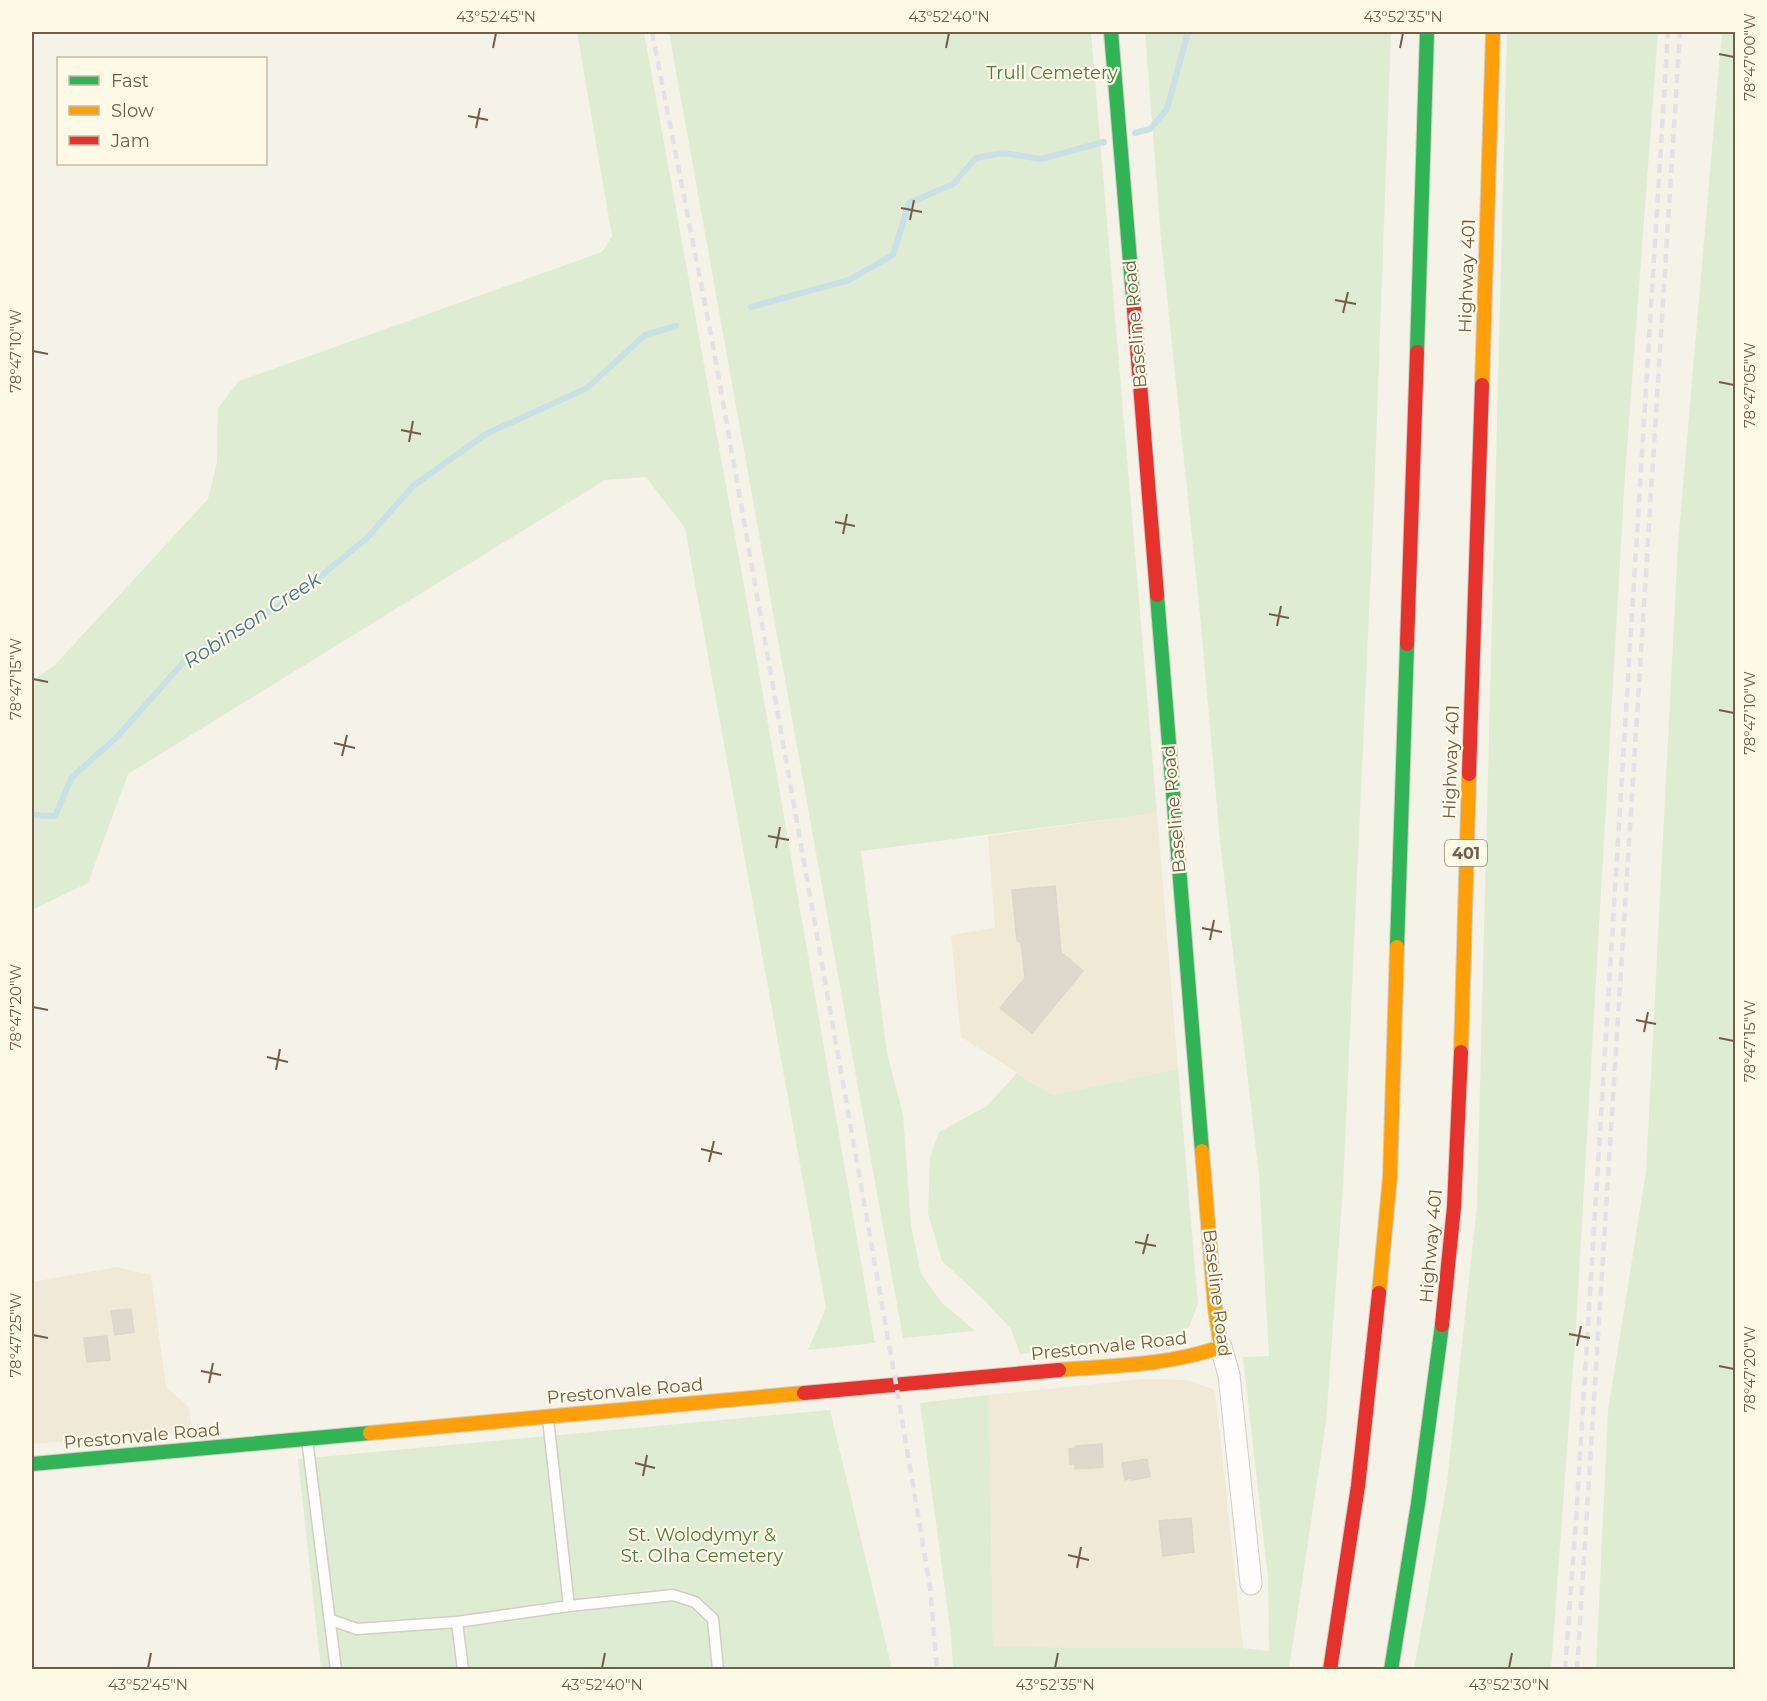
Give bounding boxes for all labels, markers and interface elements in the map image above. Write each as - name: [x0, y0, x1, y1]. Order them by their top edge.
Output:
- text: 43°52'45"N: [456, 7, 536, 26]
- text: 43°52'40"N: [908, 7, 990, 26]
- text: 43°52'35"N: [1363, 7, 1443, 26]
- text: 78°47'00"W: [1740, 13, 1759, 101]
- legend: [57, 57, 267, 165]
- park label: Trull Cemetery: [986, 62, 1118, 84]
- text: Fast: [111, 70, 149, 92]
- text: Slow: [111, 100, 154, 122]
- text: Jam: [110, 130, 150, 152]
- street label: Highway 401: [1454, 218, 1480, 334]
- street label: Baseline Road: [1118, 259, 1152, 389]
- text: 78°47'10"W: [6, 309, 25, 393]
- text: 78°47'05"W: [1740, 342, 1759, 428]
- water label: Robinson Creek: [179, 566, 326, 673]
- text: 78°47'15"W: [6, 638, 25, 720]
- text: 78°47'10"W: [1740, 671, 1759, 755]
- street label: Highway 401: [1438, 704, 1464, 820]
- street label: Baseline Road: [1157, 744, 1191, 874]
- road number: 401: [1445, 840, 1487, 866]
- text: 78°47'20"W: [6, 963, 25, 1050]
- text: 78°47'15"W: [1740, 1000, 1759, 1082]
- street label: Highway 401: [1415, 1188, 1447, 1304]
- street label: Baseline Road: [1198, 1228, 1236, 1358]
- text: 78°47'25"W: [6, 1292, 25, 1377]
- text: 78°47'20"W: [1740, 1325, 1759, 1412]
- street label: Prestonvale Road: [1030, 1327, 1188, 1365]
- street label: Prestonvale Road: [546, 1373, 704, 1409]
- street label: Prestonvale Road: [63, 1418, 221, 1454]
- park label: St. Wolodymyr & St. Olha Cemetery: [621, 1524, 783, 1567]
- text: 43°52'45"N: [108, 1675, 188, 1694]
- text: 43°52'40"N: [561, 1675, 643, 1694]
- text: 43°52'35"N: [1015, 1675, 1095, 1694]
- text: 43°52'30"N: [1469, 1675, 1549, 1694]

